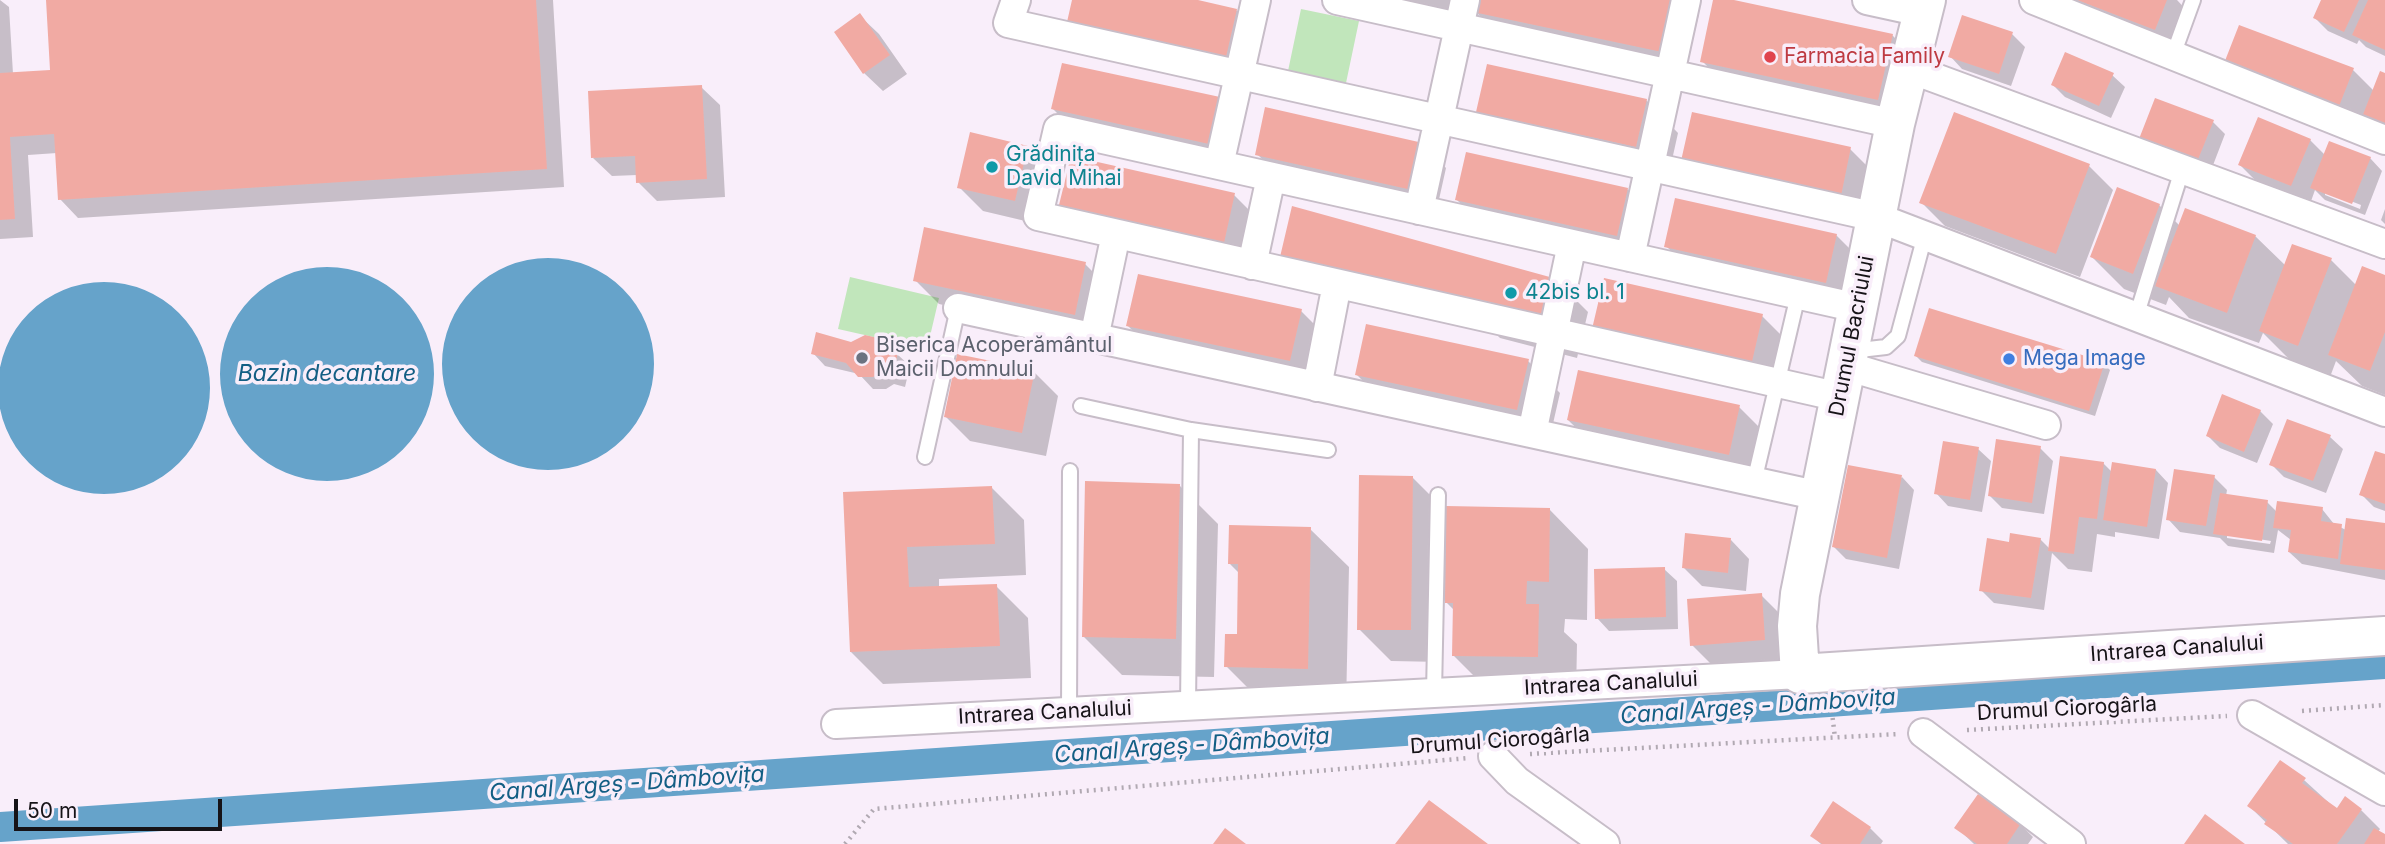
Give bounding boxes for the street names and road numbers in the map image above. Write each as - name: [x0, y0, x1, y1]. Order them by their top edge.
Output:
- street label: Drumul Bacriului: [1824, 254, 1880, 418]
- street label: Intrarea Canalului: [2089, 630, 2265, 668]
- street label: Intrarea Canalului: [1524, 667, 1698, 701]
- street label: Drumul Ciorogârla: [1976, 692, 2158, 726]
- street label: Intrarea Canalului: [958, 696, 1132, 730]
- street label: Drumul Ciorogârla: [1409, 722, 1591, 760]

